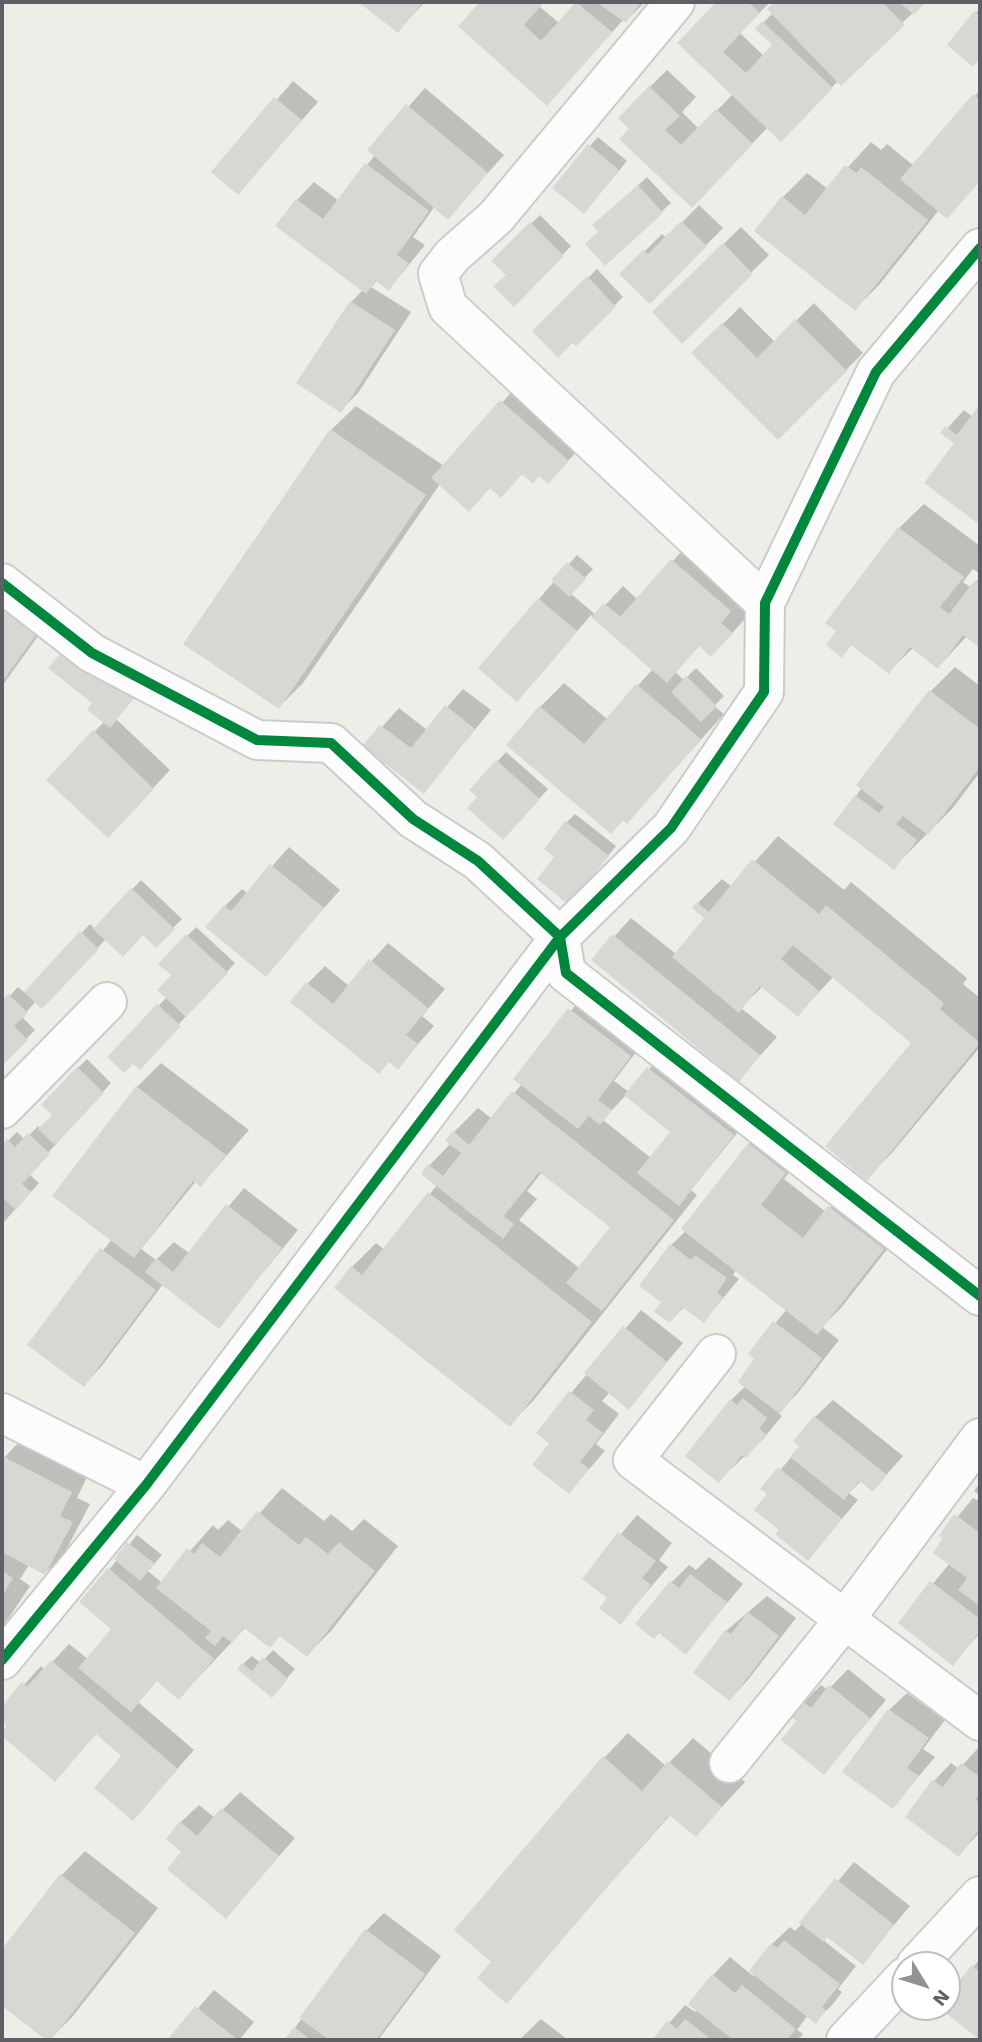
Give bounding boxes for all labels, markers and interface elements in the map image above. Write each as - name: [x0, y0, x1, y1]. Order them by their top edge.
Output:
- north arrow: [891, 1951, 961, 2021]
- text: N: [928, 1985, 955, 2011]

